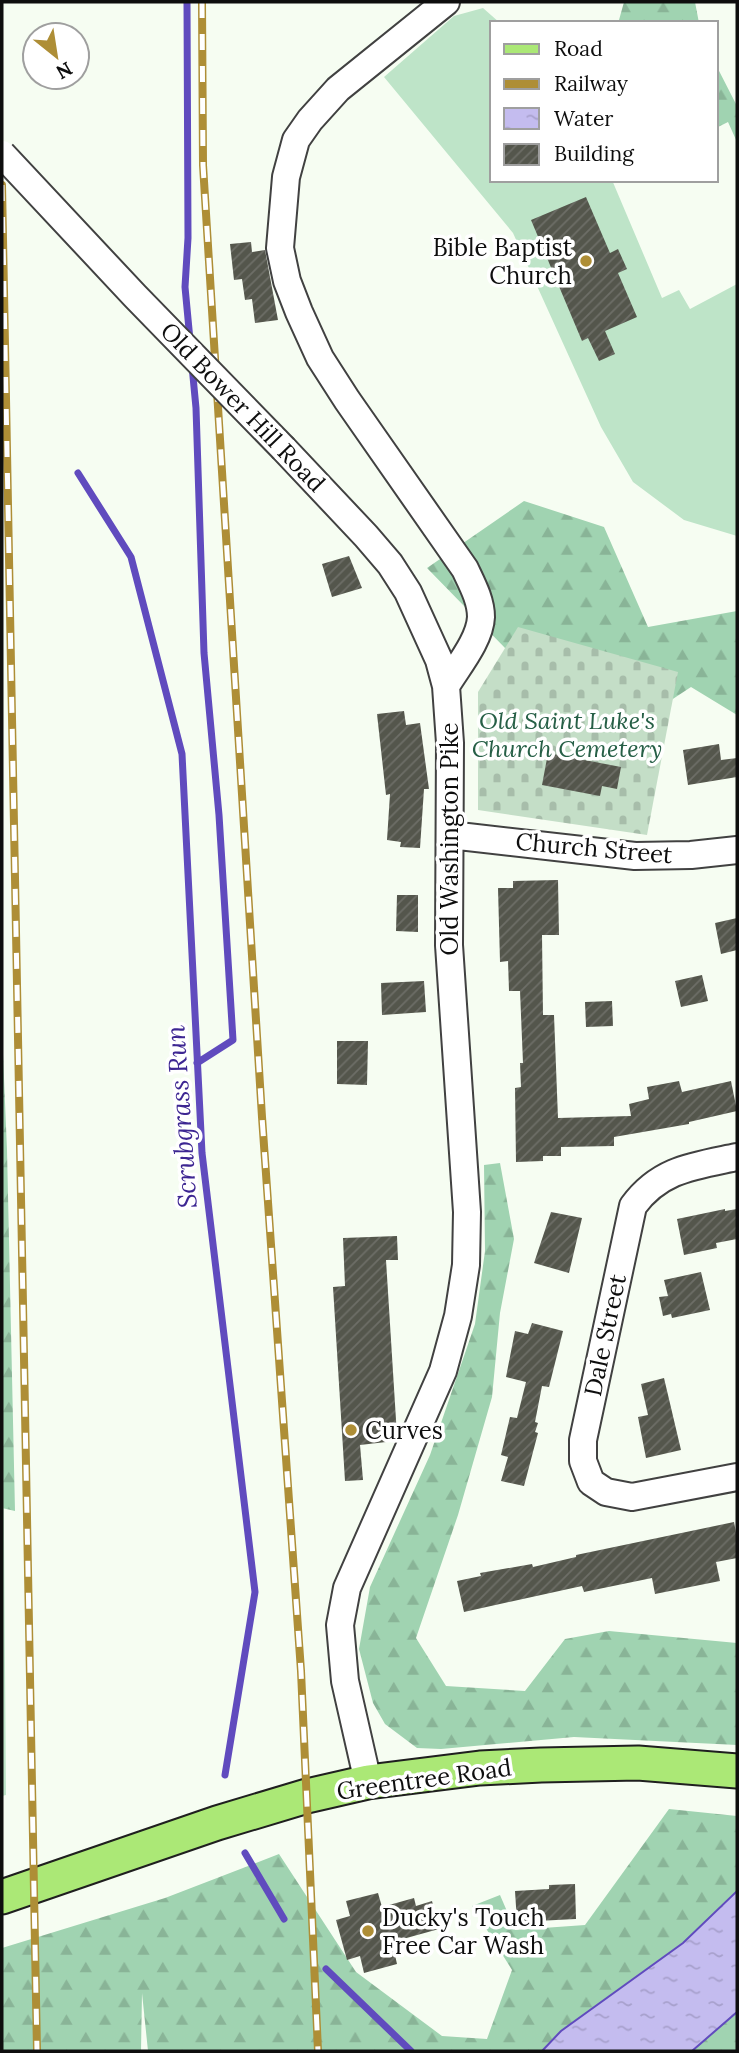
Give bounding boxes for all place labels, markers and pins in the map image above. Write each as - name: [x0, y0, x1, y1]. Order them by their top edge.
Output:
- place label: Bible Baptist Church: [433, 232, 573, 291]
- marker: Bible Baptist Church: [578, 253, 594, 269]
- place label: Curves: [365, 1415, 443, 1446]
- marker: Curves: [343, 1422, 359, 1438]
- place label: Ducky's Touch Free Car Wash: [382, 1902, 545, 1961]
- marker: Ducky's Touch Free Car Wash: [360, 1923, 376, 1939]

